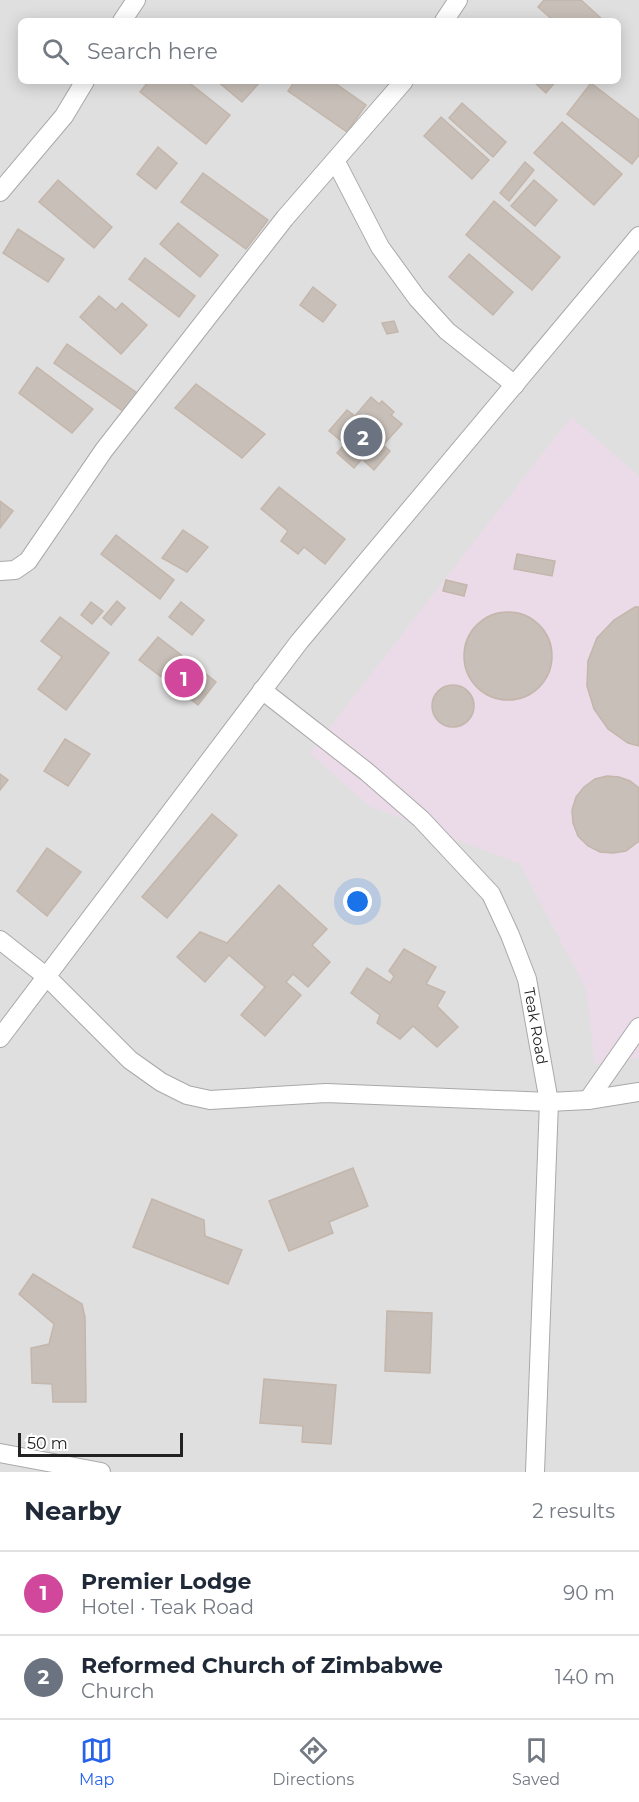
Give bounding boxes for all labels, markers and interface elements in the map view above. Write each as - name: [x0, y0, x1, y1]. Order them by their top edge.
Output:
- search box: [18, 18, 621, 84]
- icon: search: [39, 35, 72, 68]
- text: Search here: [87, 38, 218, 65]
- pin: 2: [344, 414, 382, 460]
- pin: 1: [164, 656, 204, 700]
- your location: [343, 887, 372, 916]
- street label: Teak Road: [520, 986, 552, 1066]
- scale bar: [18, 1430, 183, 1458]
- text: 50 m: [27, 1434, 68, 1453]
- text: Nearby: [24, 1495, 121, 1527]
- text: 2 results: [532, 1499, 615, 1523]
- text: Premier Lodge: [81, 1568, 251, 1595]
- text: 1: [40, 1581, 47, 1605]
- text: 90 m: [563, 1581, 615, 1605]
- text: Hotel · Teak Road: [81, 1595, 254, 1619]
- text: Reformed Church of Zimbabwe: [81, 1652, 443, 1679]
- text: 2: [38, 1665, 49, 1689]
- text: 140 m: [555, 1665, 615, 1689]
- text: Church: [81, 1679, 155, 1703]
- tab: Map: [79, 1734, 114, 1789]
- tab: Directions: [272, 1734, 354, 1789]
- tab: Saved: [512, 1734, 560, 1789]

